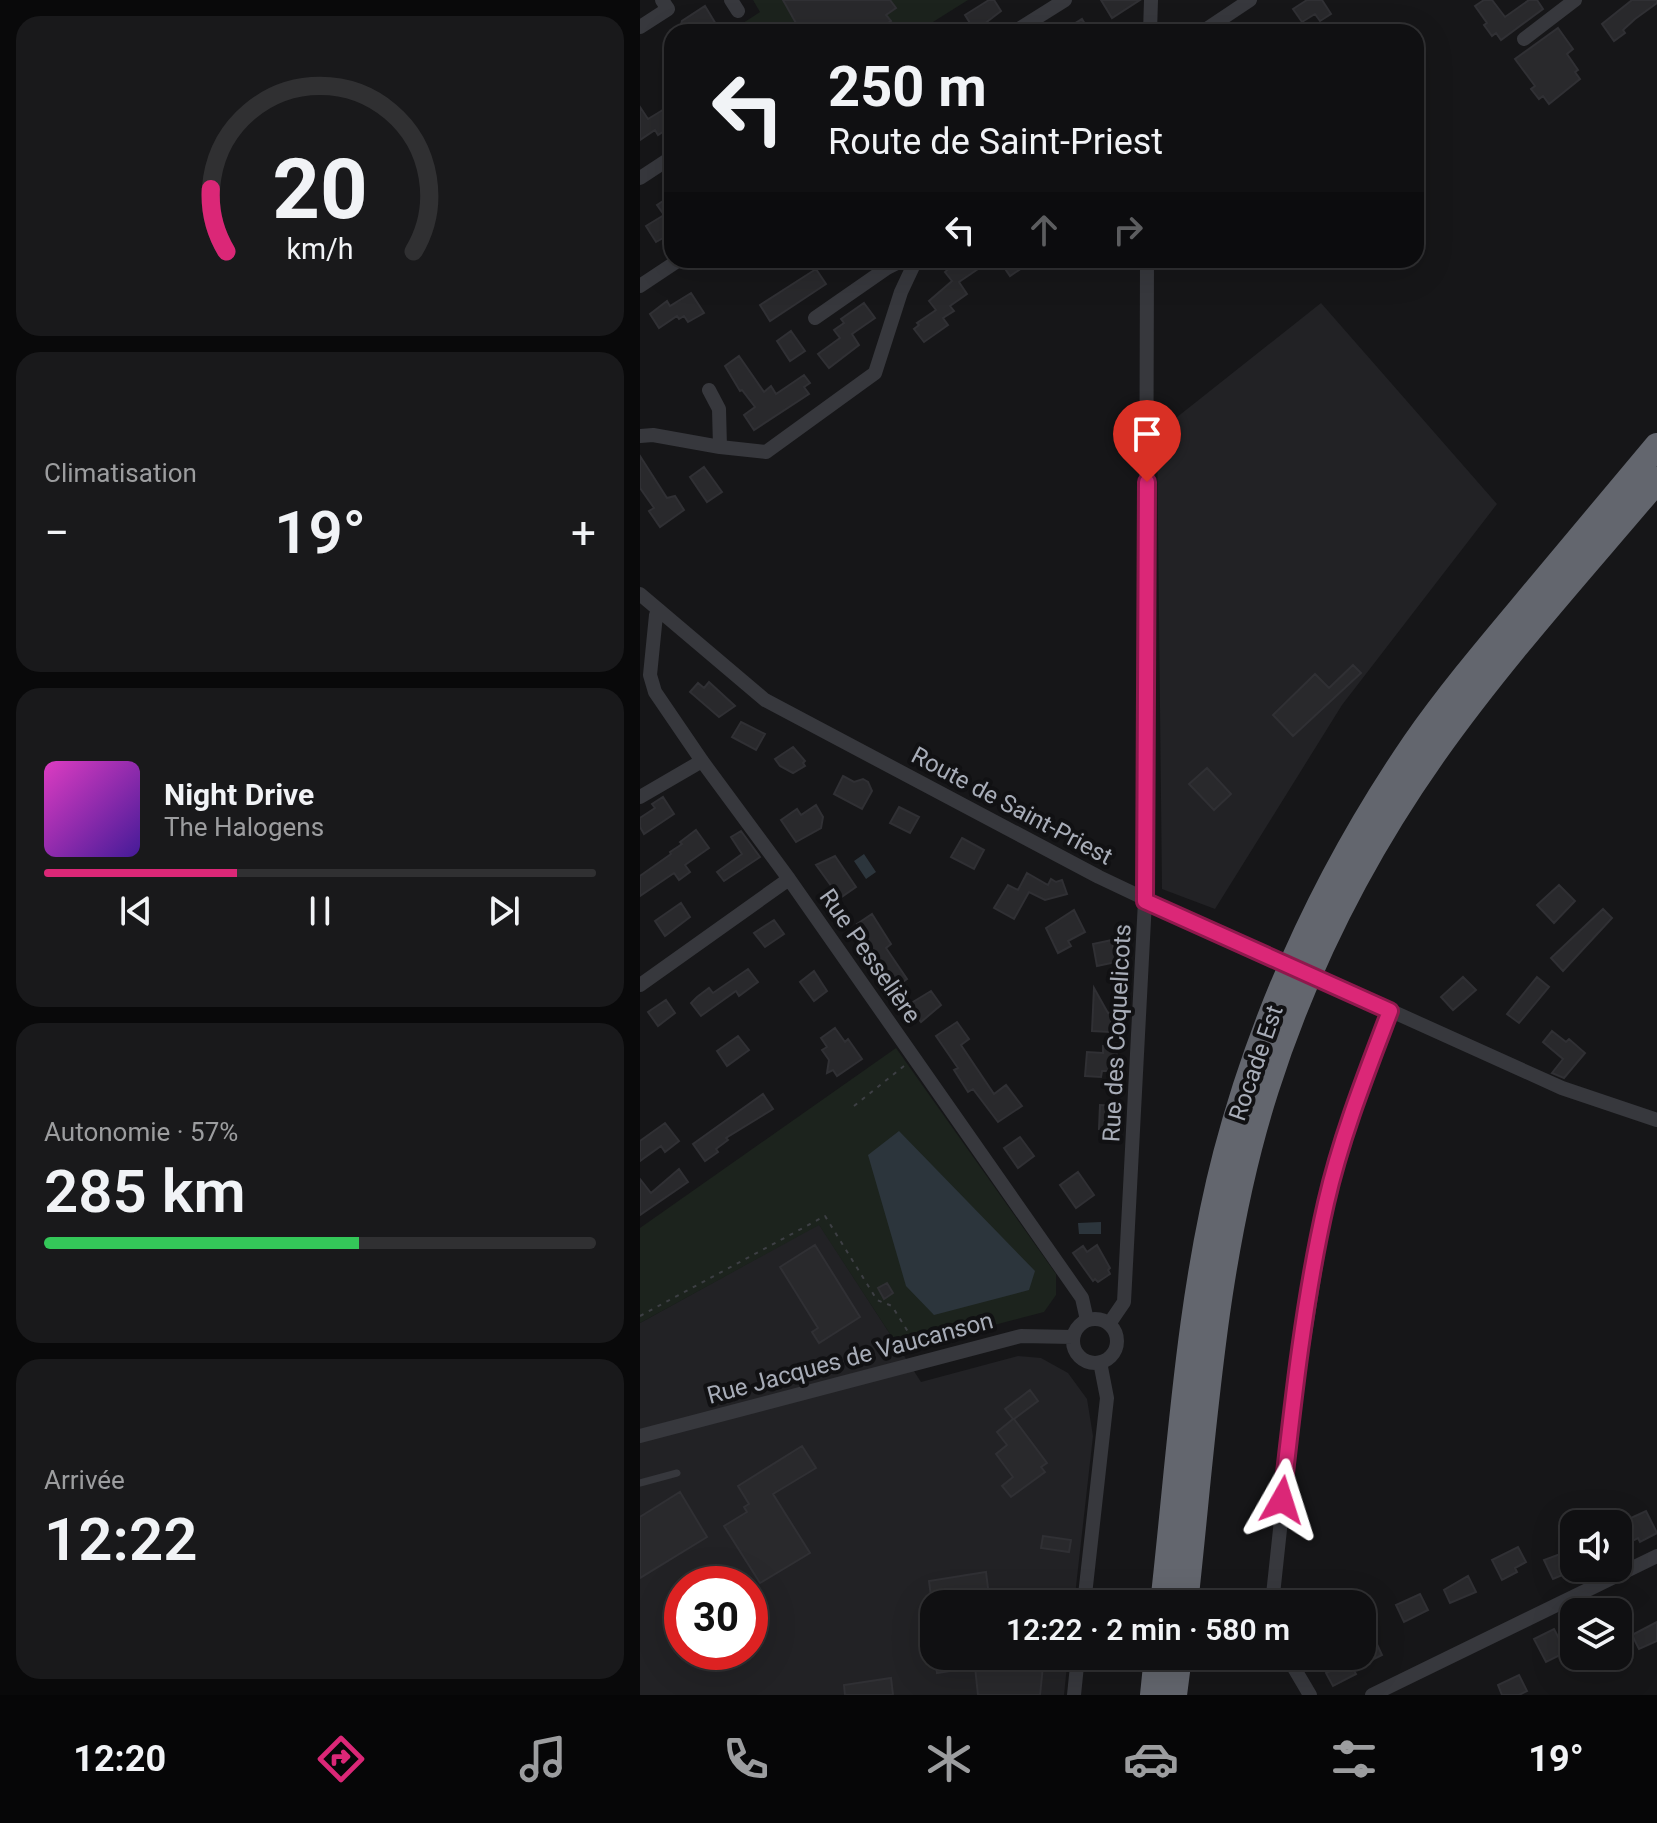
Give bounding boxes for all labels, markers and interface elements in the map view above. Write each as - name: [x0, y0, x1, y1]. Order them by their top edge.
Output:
- text: 250 m: [828, 54, 987, 120]
- icon: left: [696, 56, 800, 160]
- text: Route de Saint-Priest: [828, 121, 1163, 163]
- text: 20: [272, 140, 368, 237]
- icon: left: [938, 208, 982, 252]
- icon: ahead: [1022, 208, 1066, 252]
- icon: right: [1106, 208, 1150, 252]
- text: km/h: [286, 232, 354, 266]
- pin: [1113, 400, 1181, 482]
- icon: arrive: [1125, 412, 1169, 456]
- text: Climatisation: [44, 458, 197, 488]
- text: 19°: [274, 497, 366, 568]
- text: −: [44, 507, 69, 559]
- text: +: [571, 507, 596, 559]
- street label: Route de Saint-Priest: [907, 741, 1117, 871]
- text: Night Drive: [164, 777, 314, 812]
- text: The Halogens: [164, 812, 324, 842]
- street label: Rue Pesselière: [814, 884, 926, 1028]
- icon: previous: [114, 889, 158, 933]
- icon: pause: [298, 889, 342, 933]
- icon: next: [482, 889, 526, 933]
- street label: Rue des Coquelicots: [1097, 923, 1137, 1143]
- street label: Rocade Est: [1223, 1001, 1289, 1124]
- text: Autonomie · 57%: [44, 1117, 238, 1147]
- text: 285 km: [44, 1156, 246, 1227]
- street label: Rue Jacques de Vaucanson: [704, 1306, 996, 1410]
- position arrow: [1240, 1458, 1324, 1542]
- text: Arrivée: [44, 1465, 125, 1495]
- text: 12:22: [44, 1504, 197, 1575]
- map controls: [1560, 1510, 1632, 1670]
- button: sound: [1560, 1510, 1632, 1582]
- speed limit sign: 30: [664, 1566, 768, 1670]
- button: layers: [1560, 1598, 1632, 1670]
- text: 12:22 · 2 min · 580 m: [1006, 1612, 1290, 1647]
- icon: directions: [313, 1731, 369, 1787]
- icon: music: [515, 1731, 571, 1787]
- icon: phone: [718, 1731, 774, 1787]
- icon: climate: [921, 1731, 977, 1787]
- icon: car: [1123, 1731, 1179, 1787]
- icon: filters: [1326, 1731, 1382, 1787]
- text: 12:20: [73, 1738, 166, 1780]
- text: 19°: [1528, 1738, 1584, 1780]

